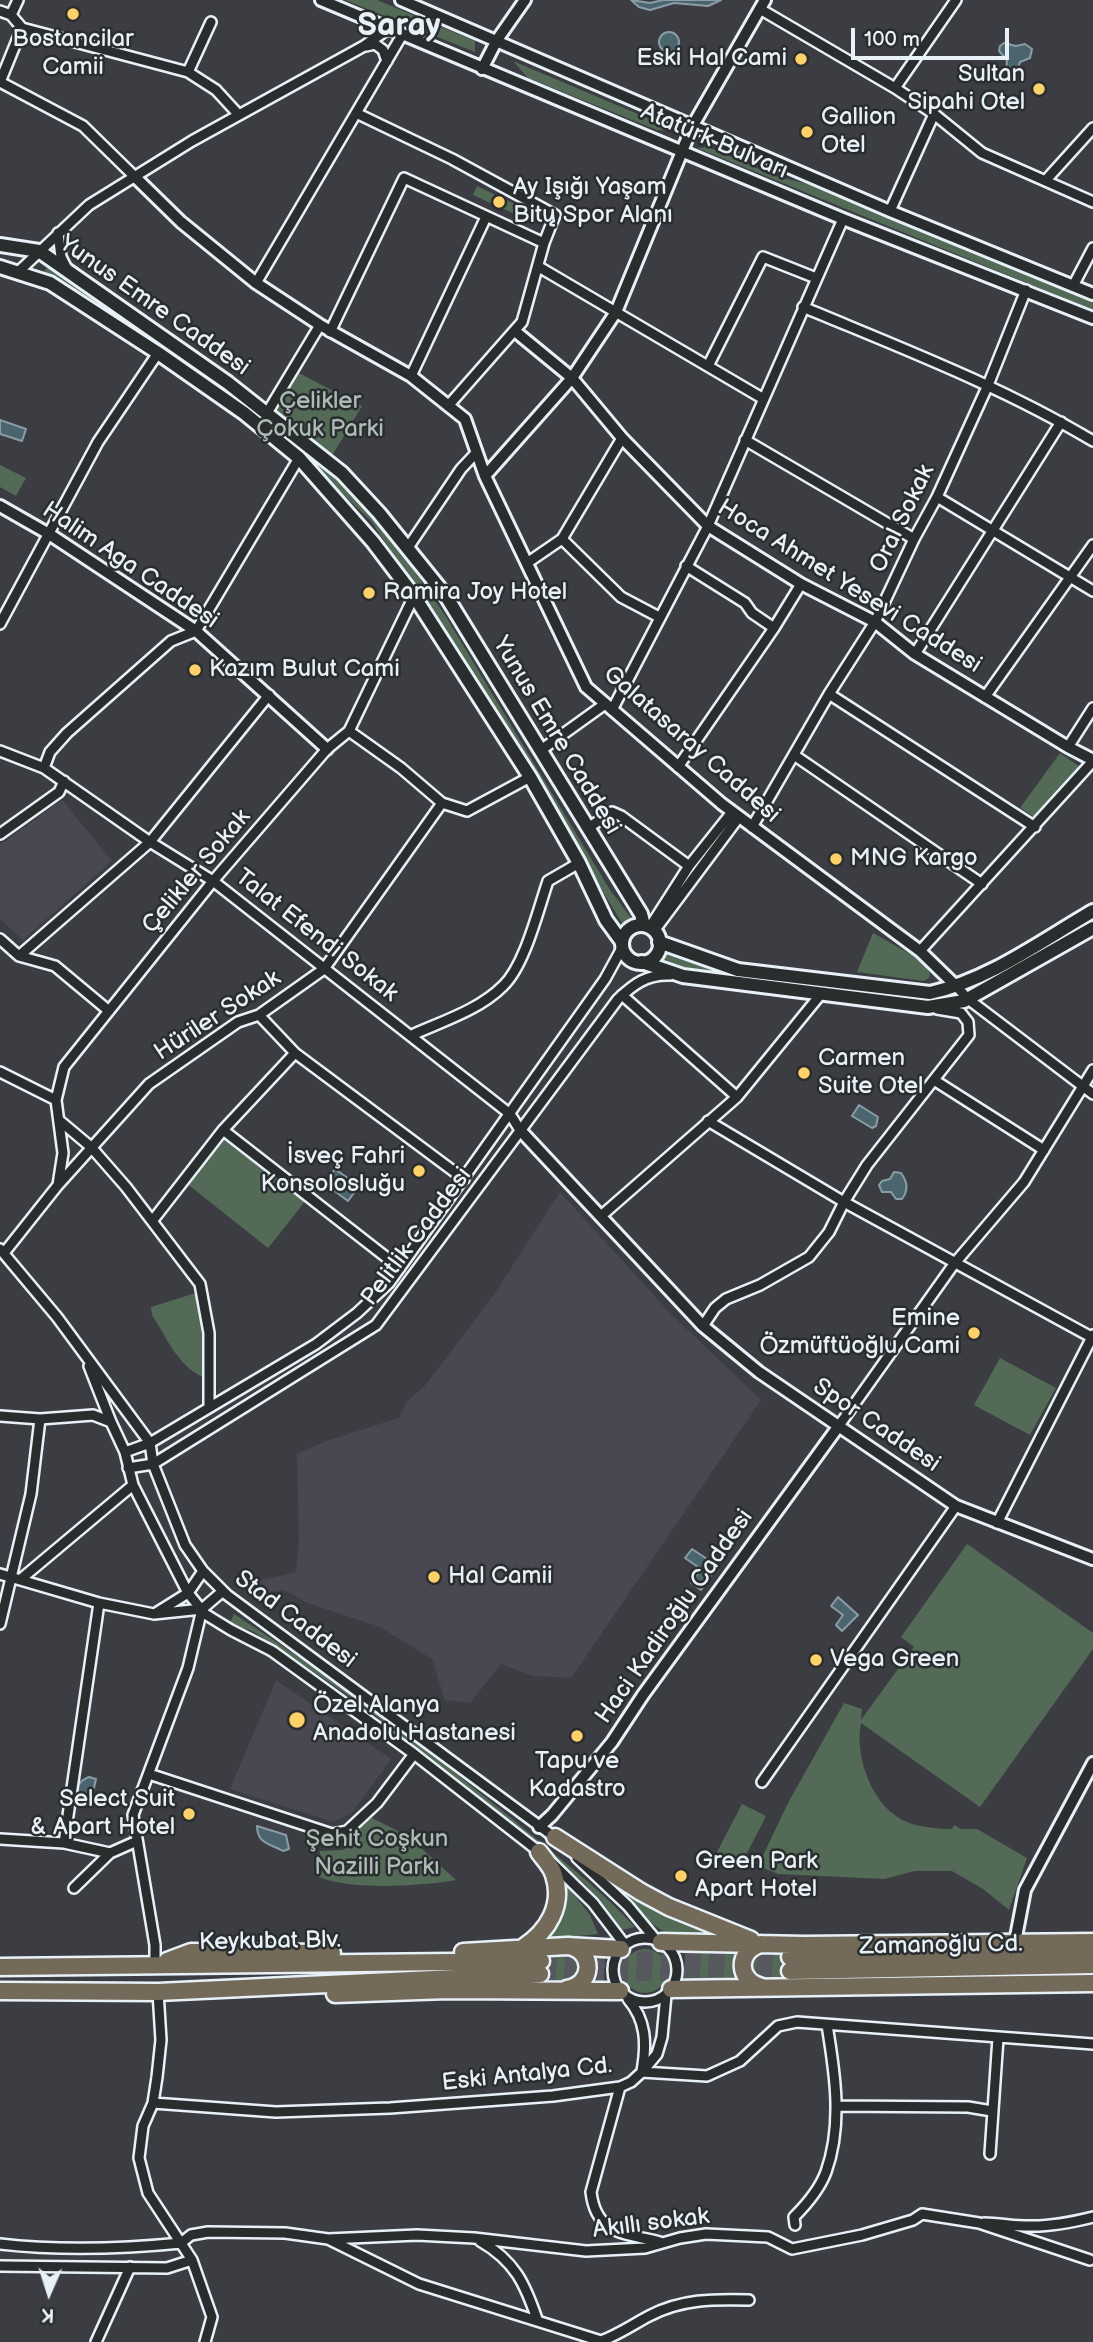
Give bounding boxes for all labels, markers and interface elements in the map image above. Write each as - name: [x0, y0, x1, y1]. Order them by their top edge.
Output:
- marker: Bostancilar Camii: [65, 6, 81, 22]
- district label: Saray: [358, 8, 440, 46]
- scale bar: [855, 14, 1012, 58]
- place label: Bostancilar Camii: [12, 26, 134, 82]
- text: 100 m: [864, 27, 920, 52]
- place label: Eski Hal Cami: [636, 45, 787, 73]
- marker: Eski Hal Cami: [793, 51, 809, 67]
- place label: Sultan Sipahi Otel: [907, 61, 1025, 117]
- marker: Sultan Sipahi Otel: [1031, 81, 1047, 97]
- street label: Atatürk Bulvarı: [636, 98, 792, 186]
- place label: Gallion Otel: [821, 104, 896, 160]
- marker: Gallion Otel: [799, 124, 815, 140]
- place label: Ay Işığı Yaşam Bitų Spor Alanı: [513, 174, 673, 230]
- marker: Ay Işığı Yaşam Bitų Spor Alanı: [491, 194, 507, 210]
- street label: Yunus Emre Caddesi: [53, 229, 255, 383]
- park label: Çelikler Çokuk Parki: [256, 388, 384, 444]
- street label: Oral Sokak: [864, 460, 942, 578]
- street label: Hoca Ahmet Yesevi Caddesi: [712, 494, 986, 680]
- street label: Halim Aga Caddesi: [36, 496, 224, 636]
- place label: Ramira Joy Hotel: [383, 579, 567, 607]
- marker: Ramira Joy Hotel: [361, 585, 377, 601]
- street label: Yunus Emre Caddesi: [486, 632, 626, 840]
- place label: Kazım Bulut Cami: [209, 656, 400, 684]
- street label: Galatasaray Caddesi: [597, 660, 785, 830]
- marker: Kazım Bulut Cami: [187, 662, 203, 678]
- street label: Çelikler Sokak: [137, 804, 257, 940]
- place label: MNG Kargo: [850, 845, 978, 873]
- marker: MNG Kargo: [828, 851, 844, 867]
- street label: Talat Efendi Sokak: [229, 863, 403, 1009]
- street label: Hüriler Sokak: [149, 965, 287, 1067]
- place label: Carmen Suite Otel: [818, 1045, 923, 1101]
- marker: Carmen Suite Otel: [796, 1065, 812, 1081]
- place label: İsveç Fahri Konsolosluğu: [260, 1143, 405, 1199]
- street label: Pelitlik Caddesi: [356, 1162, 478, 1312]
- marker: İsveç Fahri Konsolosluğu: [411, 1163, 427, 1179]
- place label: Emine Özmüftüoğlu Cami: [760, 1305, 960, 1361]
- marker: Emine Özmüftüoğlu Cami: [966, 1325, 982, 1341]
- street label: Spor Caddesi: [807, 1373, 945, 1479]
- street label: Haci Kadiroğlu Caddesi: [590, 1504, 760, 1730]
- place label: Hal Camii: [448, 1563, 553, 1591]
- street label: Stad Caddesi: [228, 1565, 362, 1675]
- marker: Hal Camii: [426, 1569, 442, 1585]
- place label: Vega Green: [830, 1646, 959, 1674]
- marker: Vega Green: [808, 1652, 824, 1668]
- place label: Özel Alanya Anadolu Hastanesi: [313, 1692, 516, 1748]
- marker: Özel Alanya Anadolu Hastanesi: [287, 1710, 307, 1730]
- marker: Tapu ve Kadastro: [569, 1728, 585, 1744]
- place label: Tapu ve Kadastro: [528, 1748, 626, 1804]
- place label: Select Suit & Apart Hotel: [31, 1786, 175, 1842]
- marker: Select Suit & Apart Hotel: [181, 1806, 197, 1822]
- park label: Şehit Coşkun Nazilli Parkı: [306, 1826, 448, 1882]
- place label: Green Park Apart Hotel: [695, 1848, 818, 1904]
- marker: Green Park Apart Hotel: [673, 1868, 689, 1884]
- street label: Keykubat Blv.: [199, 1926, 341, 1958]
- street label: Zamanoğlu Cd.: [859, 1930, 1023, 1962]
- street label: Eski Antalya Cd.: [440, 2052, 614, 2098]
- street label: Akıllı sokak: [591, 2203, 711, 2245]
- north arrow: [14, 2258, 84, 2328]
- text: K: [41, 2303, 55, 2326]

